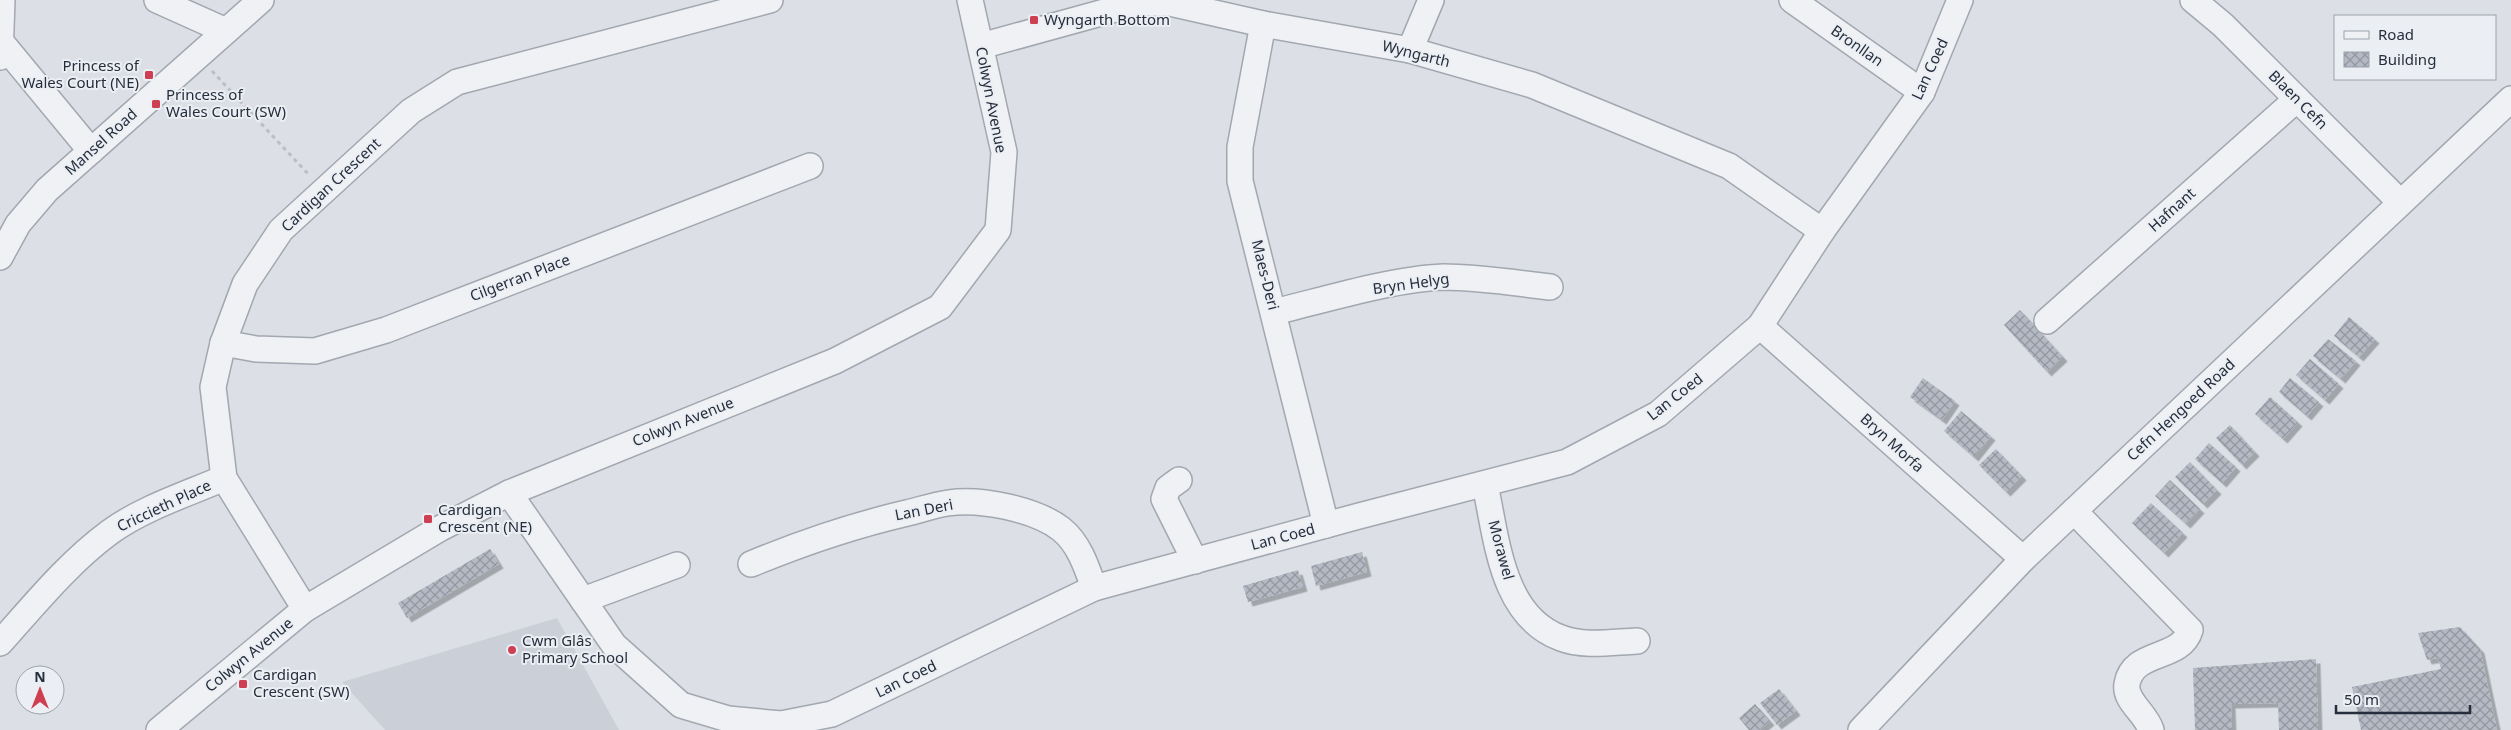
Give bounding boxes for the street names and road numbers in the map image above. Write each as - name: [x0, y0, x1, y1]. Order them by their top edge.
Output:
- street label: Bronllan: [1828, 20, 1888, 70]
- street label: Wyngarth: [1380, 35, 1452, 71]
- street label: Lan Coed: [1906, 35, 1952, 103]
- street label: Colwyn Avenue: [972, 45, 1012, 155]
- street label: Blaen Cefn: [2265, 65, 2333, 133]
- street label: Mansel Road: [60, 103, 141, 179]
- street label: Cardigan Crescent: [276, 133, 385, 236]
- street label: Hafnant: [2143, 182, 2200, 236]
- street label: Maes-Deri: [1248, 237, 1284, 312]
- street label: Cilgerran Place: [467, 249, 573, 305]
- street label: Bryn Helyg: [1371, 268, 1450, 298]
- street label: Cefn Hengoed Road: [2122, 354, 2239, 465]
- street label: Lan Coed: [1642, 368, 1706, 424]
- street label: Colwyn Avenue: [629, 392, 736, 451]
- street label: Bryn Morfa: [1857, 408, 1929, 476]
- street label: Criccieth Place: [113, 475, 214, 536]
- street label: Lan Deri: [893, 494, 955, 524]
- street label: Lan Coed: [1248, 518, 1317, 554]
- street label: Morawel: [1484, 518, 1520, 582]
- street label: Colwyn Avenue: [200, 613, 297, 696]
- street label: Lan Coed: [872, 655, 939, 701]

